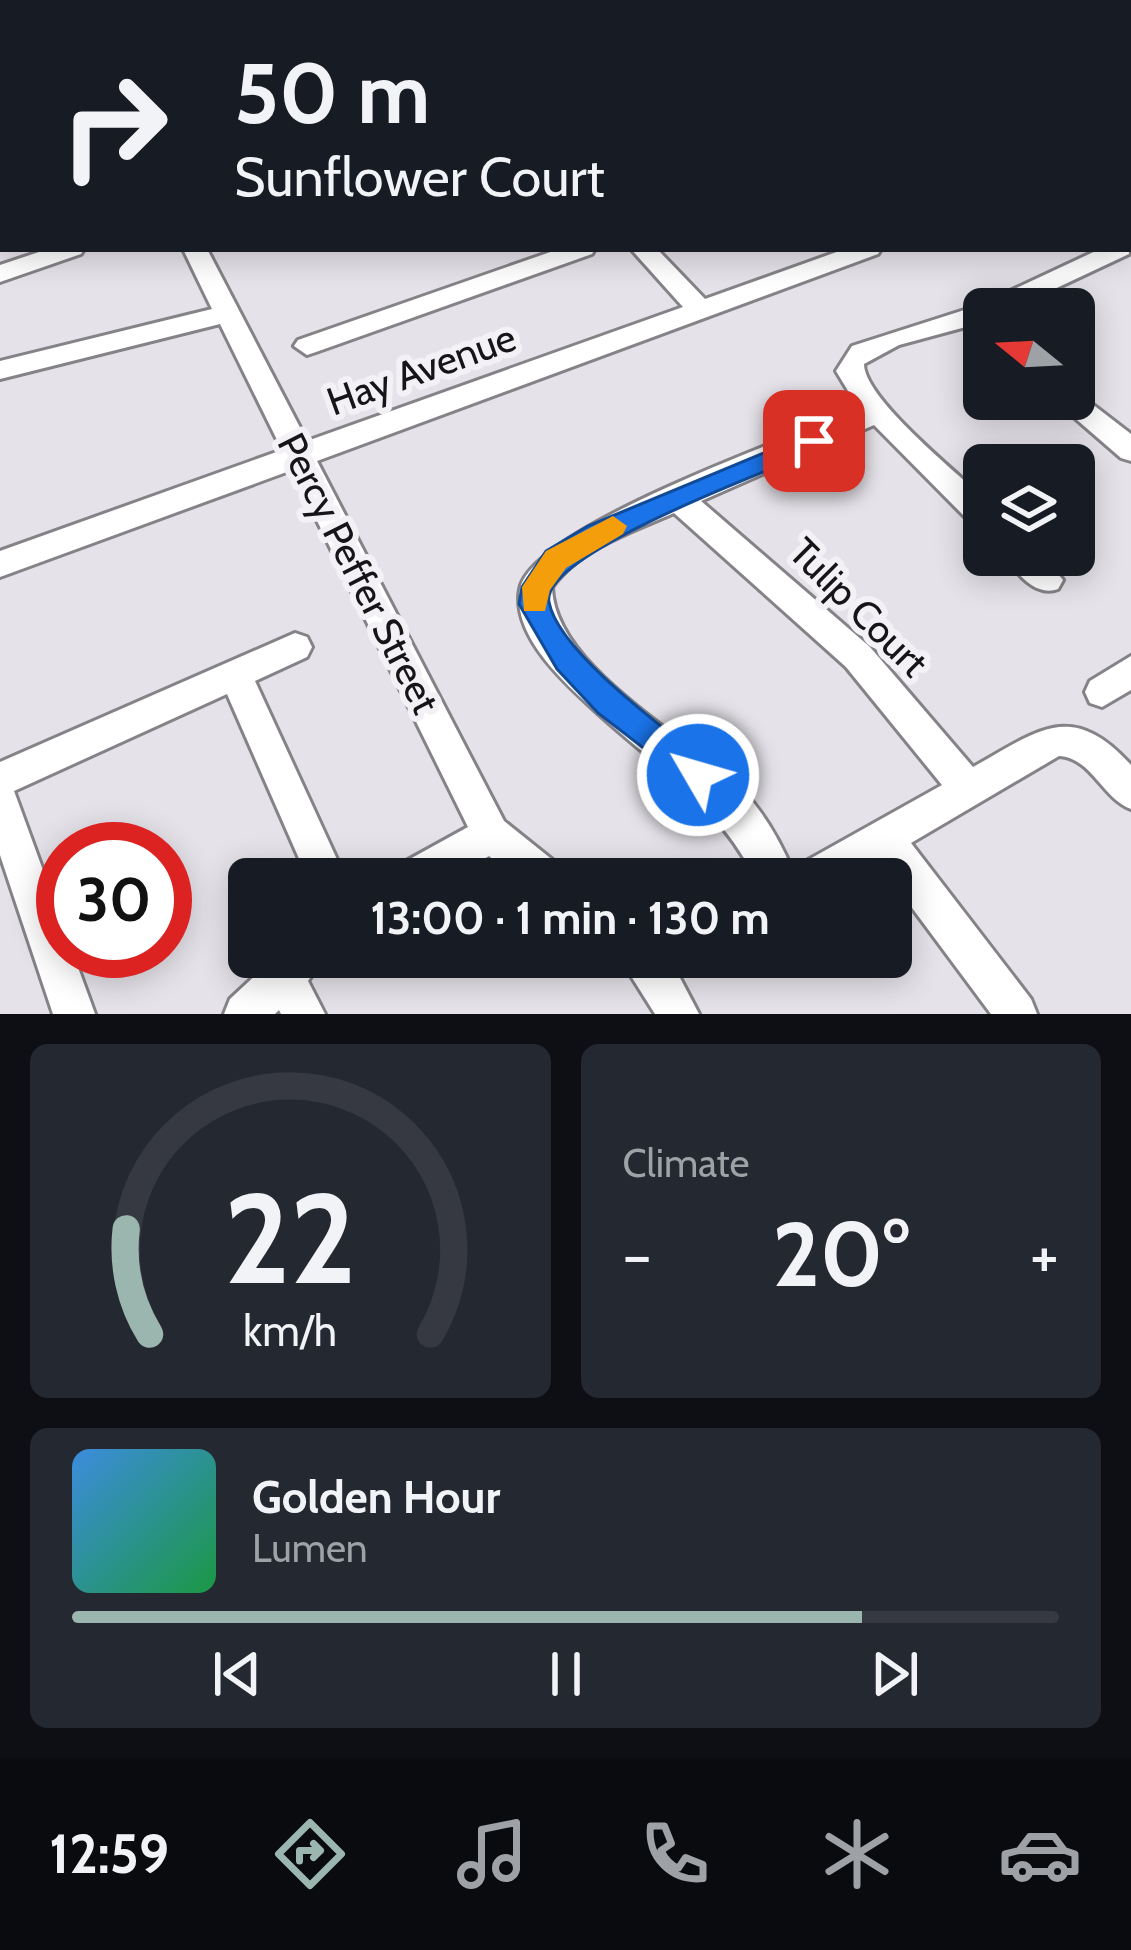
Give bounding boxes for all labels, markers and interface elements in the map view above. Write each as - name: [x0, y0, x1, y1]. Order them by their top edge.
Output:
- text: 50 m: [234, 42, 430, 144]
- icon: right: [36, 48, 192, 204]
- text: Sunflower Court: [234, 144, 605, 210]
- north arrow: [963, 288, 1095, 420]
- map controls: [963, 288, 1095, 576]
- street label: Hay Avenue: [320, 313, 522, 425]
- pin: [763, 390, 865, 492]
- icon: arrive: [781, 408, 847, 474]
- street label: Percy Peffer Street: [268, 425, 450, 721]
- button: layers: [963, 444, 1095, 576]
- street label: Tulip Court: [780, 528, 938, 686]
- position arrow: [635, 712, 761, 838]
- speed limit sign: 30: [36, 822, 192, 978]
- text: 13:00 · 1 min · 130 m: [370, 891, 770, 945]
- text: Climate: [623, 1139, 749, 1187]
- text: 22: [224, 1163, 356, 1314]
- text: 20°: [772, 1199, 909, 1309]
- text: −: [623, 1214, 652, 1295]
- text: +: [1030, 1214, 1059, 1295]
- text: km/h: [243, 1305, 337, 1357]
- text: Golden Hour: [252, 1470, 500, 1524]
- text: Lumen: [252, 1524, 368, 1572]
- icon: previous: [204, 1641, 270, 1707]
- icon: pause: [533, 1641, 599, 1707]
- icon: next: [862, 1641, 928, 1707]
- icon: directions: [268, 1812, 352, 1896]
- icon: music: [450, 1812, 534, 1896]
- icon: phone: [633, 1812, 717, 1896]
- icon: climate: [815, 1812, 899, 1896]
- icon: car: [998, 1812, 1082, 1896]
- text: 12:59: [49, 1821, 169, 1887]

